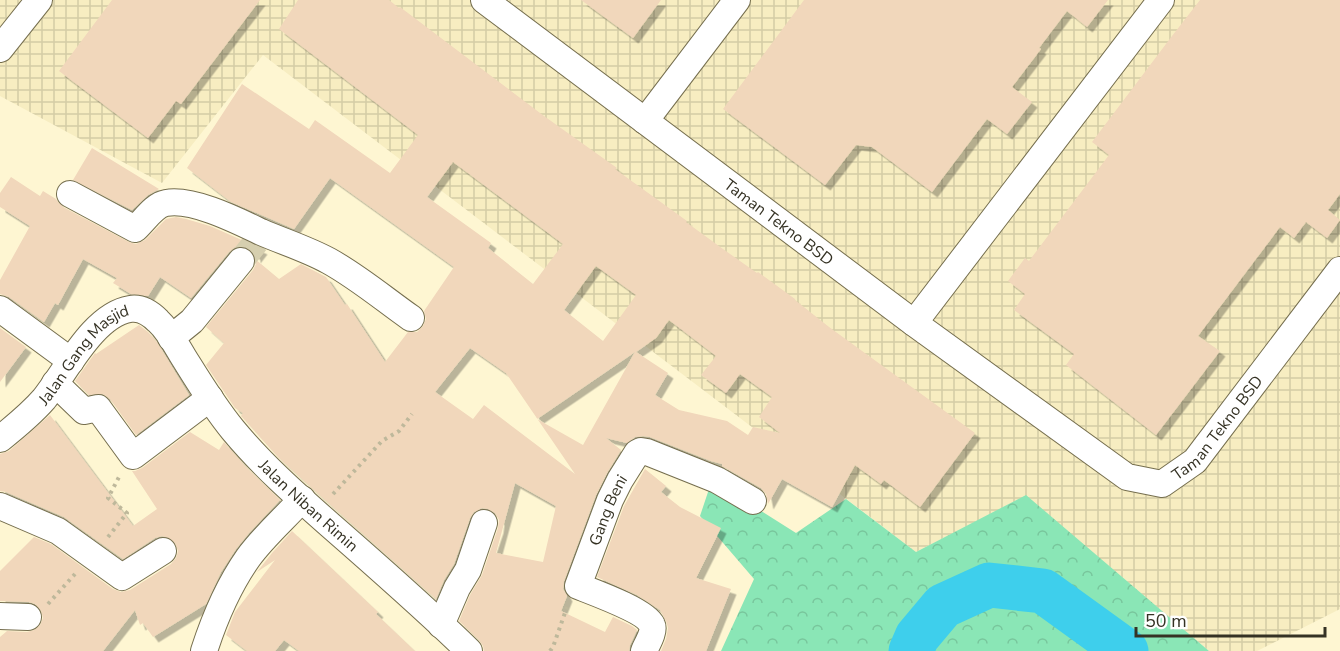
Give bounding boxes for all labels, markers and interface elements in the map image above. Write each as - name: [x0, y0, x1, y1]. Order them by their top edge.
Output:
- street label: Taman Tekno BSD: [719, 174, 838, 271]
- street label: Jalan Gang Masjid: [33, 300, 132, 411]
- street label: Taman Tekno BSD: [1168, 371, 1268, 486]
- street label: Jalan Niban Rimin: [253, 454, 363, 557]
- street label: Gang Beni: [584, 471, 633, 549]
- scale bar: [1136, 600, 1325, 638]
- text: 50 m: [1145, 609, 1187, 633]

